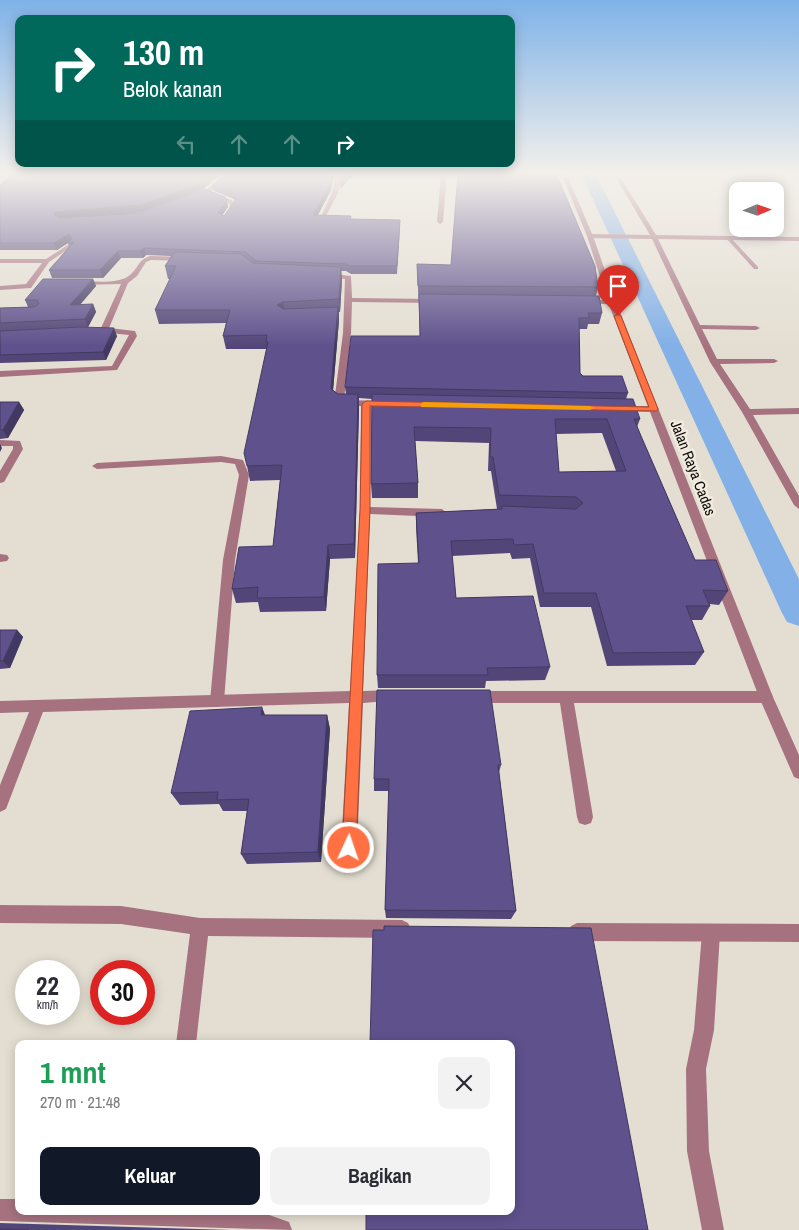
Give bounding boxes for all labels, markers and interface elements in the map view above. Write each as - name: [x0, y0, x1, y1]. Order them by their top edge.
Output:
- text: 130 m: [123, 29, 204, 76]
- icon: right: [40, 35, 105, 100]
- text: Belok kanan: [123, 74, 222, 104]
- icon: left: [172, 130, 200, 158]
- icon: ahead: [225, 130, 253, 158]
- icon: ahead: [278, 130, 306, 158]
- icon: right: [331, 130, 359, 158]
- north arrow: [729, 182, 784, 238]
- map controls: [729, 182, 784, 237]
- pin: [597, 265, 639, 316]
- icon: arrive: [604, 272, 632, 300]
- street label: Jalan Raya Cadas: [666, 417, 721, 519]
- position arrow: [322, 821, 374, 873]
- speed limit sign: 30: [90, 960, 155, 1025]
- text: 22: [36, 969, 59, 1003]
- text: km/h: [37, 997, 58, 1013]
- text: 1 mnt: [40, 1052, 106, 1092]
- button: close: [438, 1057, 490, 1109]
- text: 270 m · 21:48: [40, 1091, 120, 1113]
- button: Keluar: [40, 1147, 260, 1205]
- button: Bagikan: [270, 1147, 490, 1205]

